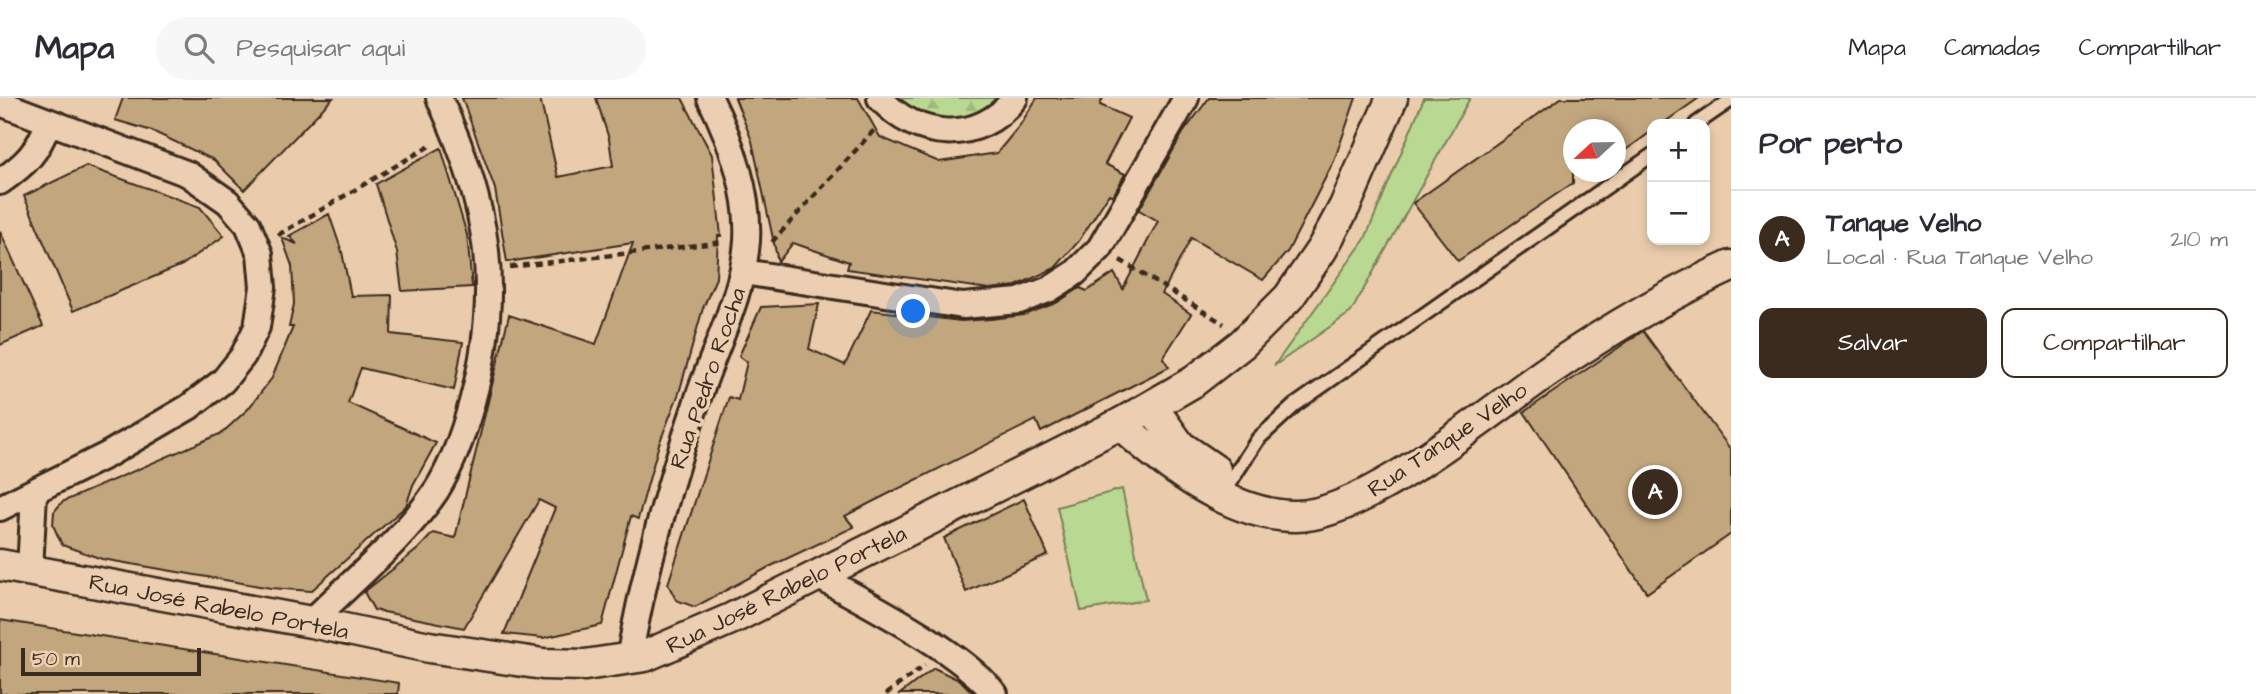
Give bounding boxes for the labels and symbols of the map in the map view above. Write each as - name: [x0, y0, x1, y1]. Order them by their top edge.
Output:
- north arrow: [1563, 119, 1626, 182]
- street label: Rua Pedro Rocha: [662, 283, 754, 473]
- your location: [896, 294, 930, 328]
- street label: Rua Tanque Velho: [1361, 374, 1534, 505]
- pin: A: [1632, 466, 1678, 518]
- street label: Rua José Rabelo Portela: [661, 518, 912, 662]
- street label: Rua José Rabelo Portela: [86, 566, 352, 648]
- scale bar: [21, 645, 201, 677]

